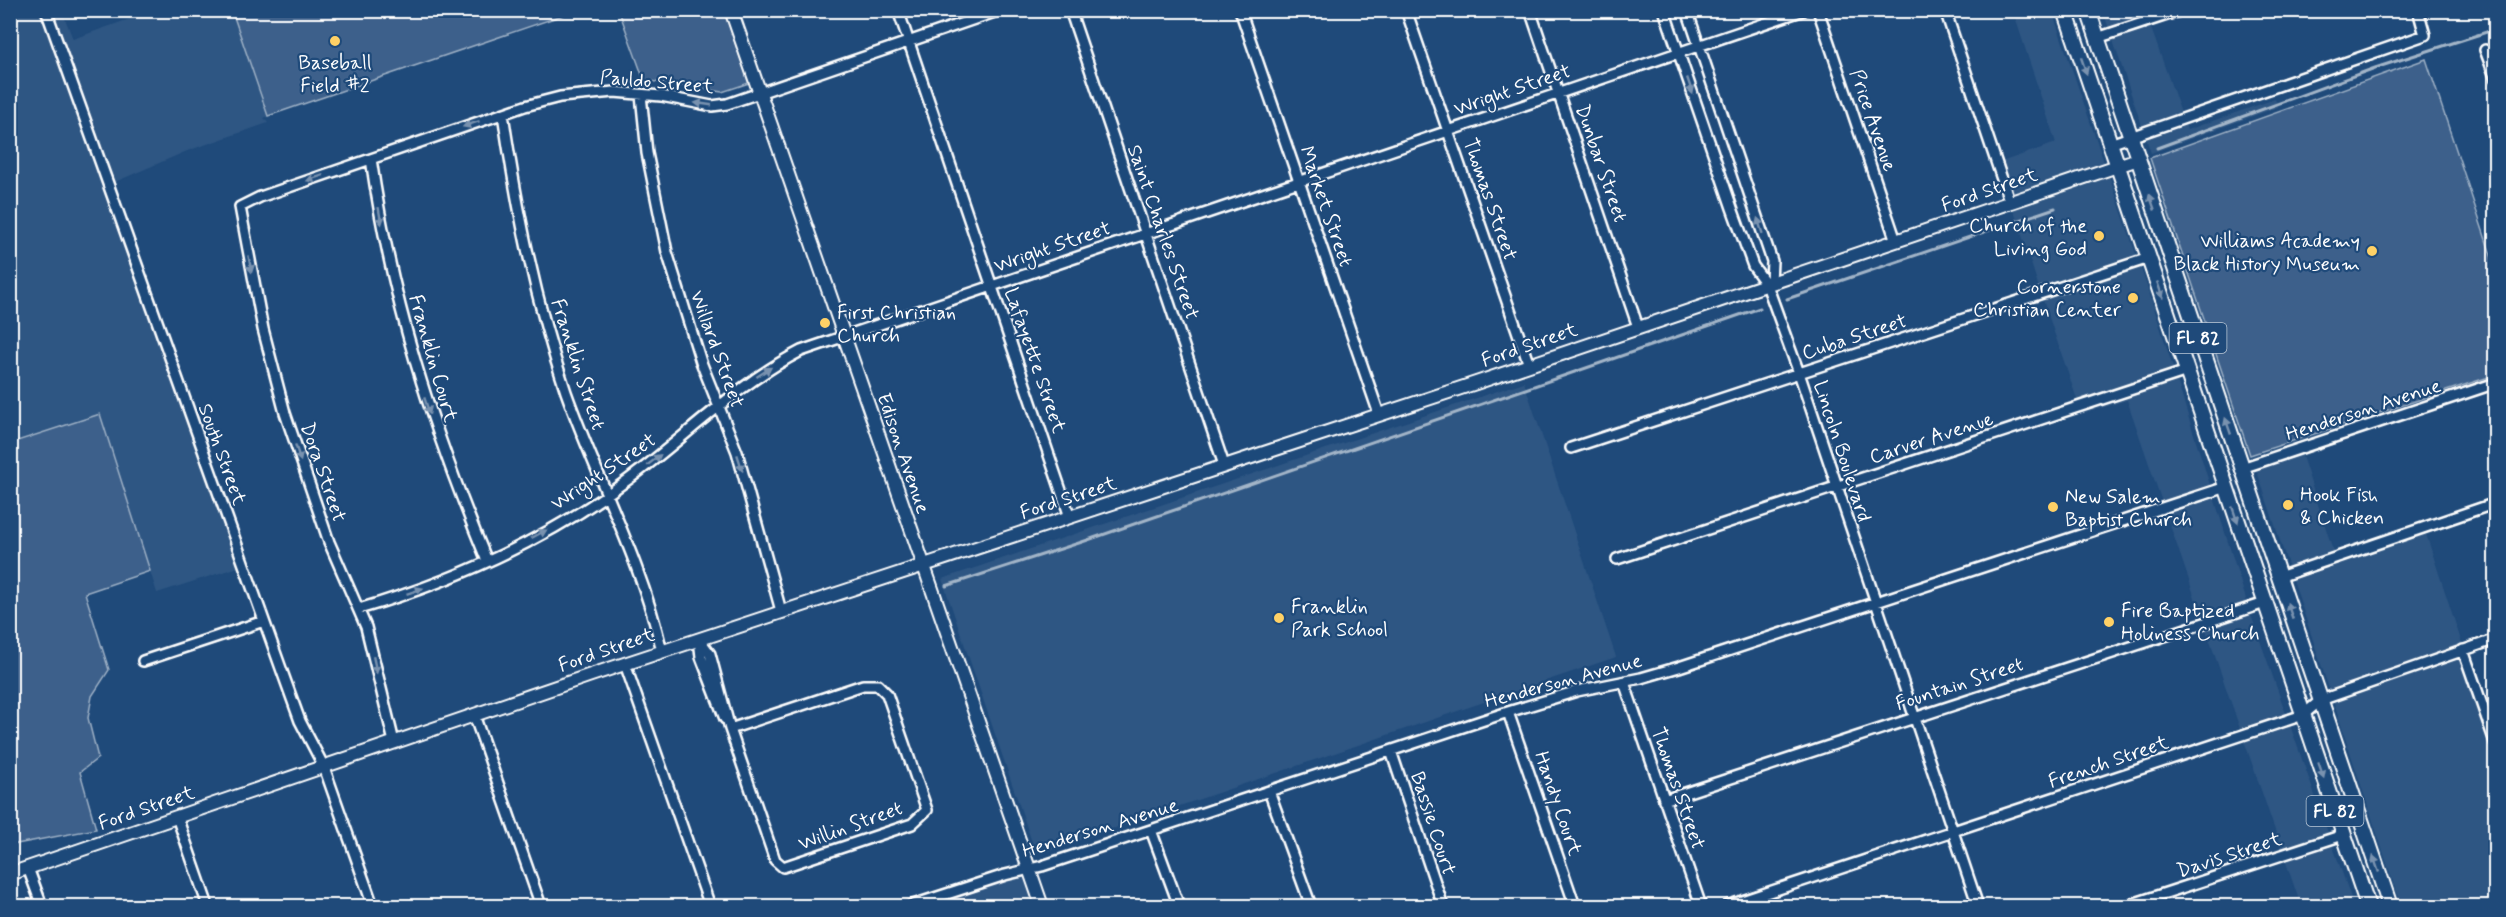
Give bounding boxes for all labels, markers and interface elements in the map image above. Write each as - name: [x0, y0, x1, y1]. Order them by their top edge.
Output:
- marker: Baseball Field #2: [328, 34, 342, 48]
- place label: Baseball Field #2: [298, 50, 372, 100]
- one-way arrow: [2079, 57, 2089, 75]
- street label: Wright Street: [1451, 58, 1575, 124]
- street label: Pauldo Street: [599, 64, 715, 101]
- street label: Price Avenue: [1842, 66, 1903, 175]
- one-way arrow: [1685, 77, 1695, 95]
- one-way arrow: [693, 100, 712, 109]
- street label: Dunbar Street: [1568, 101, 1633, 226]
- one-way arrow: [462, 120, 480, 130]
- street label: Thomas Street: [1456, 135, 1523, 264]
- street label: Saint Charles Street: [1120, 141, 1205, 324]
- street label: Market Street: [1292, 143, 1359, 270]
- street label: Ford Street: [1938, 161, 2041, 219]
- one-way arrow: [306, 173, 324, 183]
- one-way arrow: [2147, 193, 2156, 211]
- one-way arrow: [376, 207, 385, 226]
- place label: Church of the Living God: [1969, 213, 2087, 263]
- street label: Wright Street: [991, 215, 1115, 281]
- one-way arrow: [1755, 217, 1765, 235]
- place label: Williams Academy Black History Museum: [2174, 228, 2360, 278]
- marker: Church of the Living God: [2092, 229, 2106, 243]
- marker: Williams Academy Black History Museum: [2365, 244, 2379, 258]
- one-way arrow: [246, 255, 255, 274]
- place label: Cornerstone Christian Center: [1973, 274, 2122, 324]
- one-way arrow: [2155, 282, 2165, 300]
- street label: Lafayette Street: [997, 284, 1072, 437]
- street label: Willard Street: [683, 287, 750, 412]
- marker: Cornerstone Christian Center: [2126, 291, 2140, 305]
- street label: Franklin Court: [401, 292, 464, 426]
- street label: Franklin Street: [544, 295, 611, 433]
- place label: First Christian Church: [837, 300, 956, 350]
- street label: Cuba Street: [1799, 308, 1910, 367]
- marker: First Christian Church: [818, 316, 832, 330]
- street label: Ford Street: [1478, 316, 1581, 374]
- road number: FL 82: [2170, 323, 2226, 353]
- one-way arrow: [756, 367, 772, 378]
- street label: Henderson Avenue: [2282, 373, 2445, 448]
- street label: Lincoln Boulevard: [1806, 377, 1877, 526]
- street label: Edison Avenue: [869, 390, 936, 518]
- one-way arrow: [423, 397, 432, 415]
- street label: South Street: [191, 400, 253, 509]
- street label: Carver Avenue: [1866, 406, 1997, 471]
- one-way arrow: [2222, 417, 2232, 435]
- street label: Dora Street: [293, 419, 352, 526]
- street label: Wright Street: [546, 427, 662, 518]
- one-way arrow: [294, 444, 303, 462]
- one-way arrow: [647, 454, 662, 466]
- one-way arrow: [736, 454, 746, 472]
- street label: Ford Street: [1017, 470, 1120, 527]
- place label: Hook Fish & Chicken: [2300, 482, 2384, 532]
- place label: New Salem Baptist Church: [2065, 484, 2192, 534]
- marker: Hook Fish & Chicken: [2281, 498, 2295, 512]
- marker: New Salem Baptist Church: [2046, 500, 2060, 514]
- one-way arrow: [2231, 506, 2241, 524]
- one-way arrow: [530, 529, 547, 539]
- one-way arrow: [406, 586, 424, 596]
- place label: Franklin Park School: [1291, 594, 1388, 644]
- place label: Fire Baptized Holiness Church: [2121, 598, 2260, 648]
- one-way arrow: [2285, 602, 2294, 620]
- marker: Franklin Park School: [1272, 611, 1286, 625]
- marker: Fire Baptized Holiness Church: [2102, 615, 2116, 629]
- street label: Ford Street: [555, 621, 658, 679]
- street label: Henderson Avenue: [1482, 647, 1645, 715]
- street label: Fountain Street: [1892, 651, 2027, 718]
- one-way arrow: [371, 656, 381, 674]
- street label: Thomas Street: [1644, 724, 1711, 853]
- street label: French Street: [2045, 729, 2172, 796]
- street label: Handy Court: [1527, 748, 1588, 859]
- one-way arrow: [2317, 761, 2327, 779]
- street label: Bassie Court: [1403, 768, 1462, 879]
- street label: Ford Street: [95, 779, 198, 837]
- street label: Henderson Avenue: [1019, 792, 1182, 865]
- street label: Willin Street: [795, 795, 906, 858]
- road number: FL 82: [2306, 796, 2364, 826]
- street label: Davis Street: [2173, 826, 2286, 885]
- one-way arrow: [2370, 855, 2380, 873]

